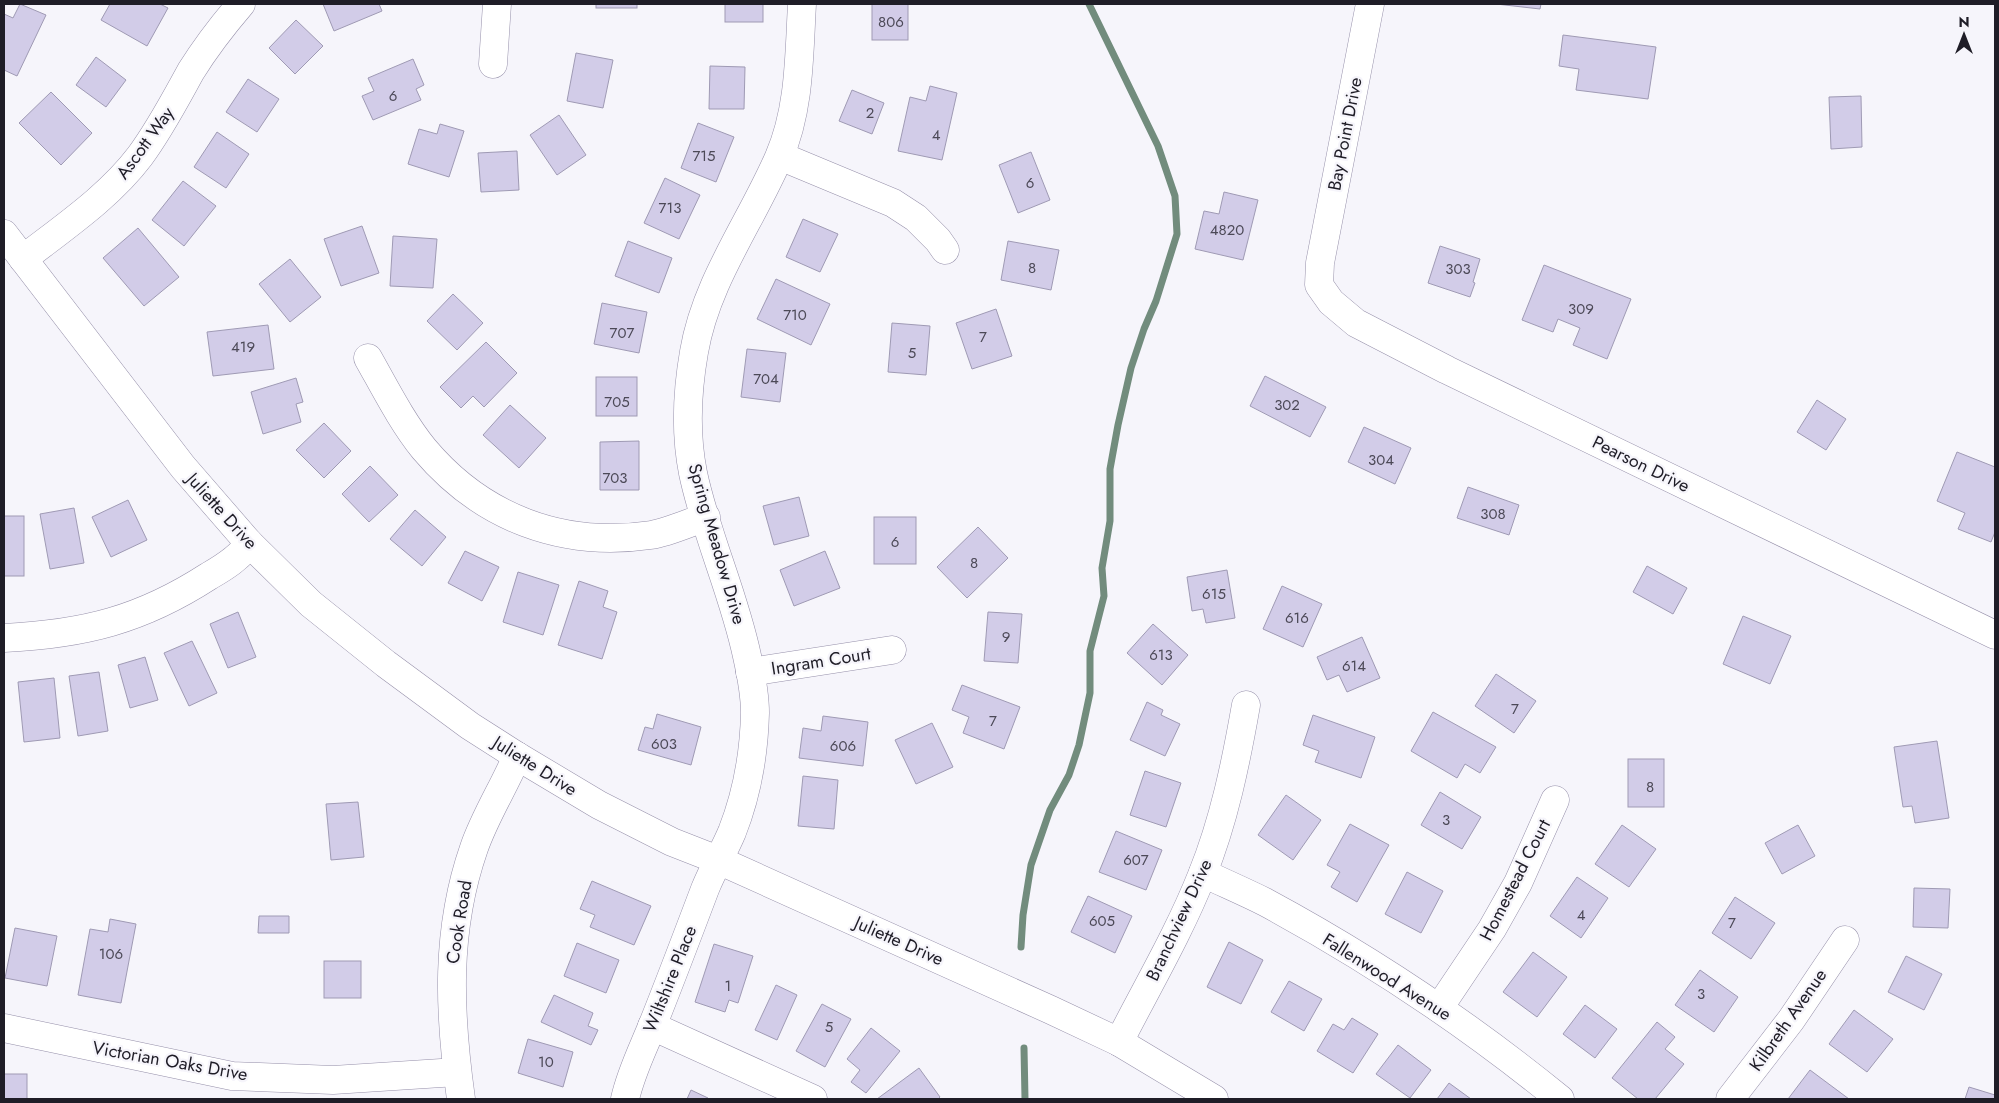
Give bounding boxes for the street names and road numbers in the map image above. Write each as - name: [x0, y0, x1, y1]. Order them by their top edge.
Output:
- street label: Bay Point Drive: [1321, 75, 1369, 193]
- street label: Ascott Way: [110, 101, 180, 185]
- street label: Pearson Drive: [1588, 429, 1694, 499]
- street label: Spring Meadow Drive: [682, 461, 752, 627]
- street label: Juliette Drive: [179, 465, 264, 555]
- street label: Ingram Court: [769, 640, 873, 682]
- street label: Juliette Drive: [486, 729, 582, 802]
- street label: Homestead Court: [1473, 814, 1557, 945]
- street label: Branchview Drive: [1139, 855, 1219, 985]
- street label: Cook Road: [440, 878, 478, 966]
- street label: Juliette Drive: [848, 909, 948, 972]
- street label: Wiltshire Place: [637, 922, 703, 1036]
- street label: Fallenwood Avenue: [1318, 927, 1456, 1027]
- street label: Kilbreth Avenue: [1743, 964, 1833, 1076]
- street label: Victorian Oaks Drive: [90, 1035, 250, 1087]

